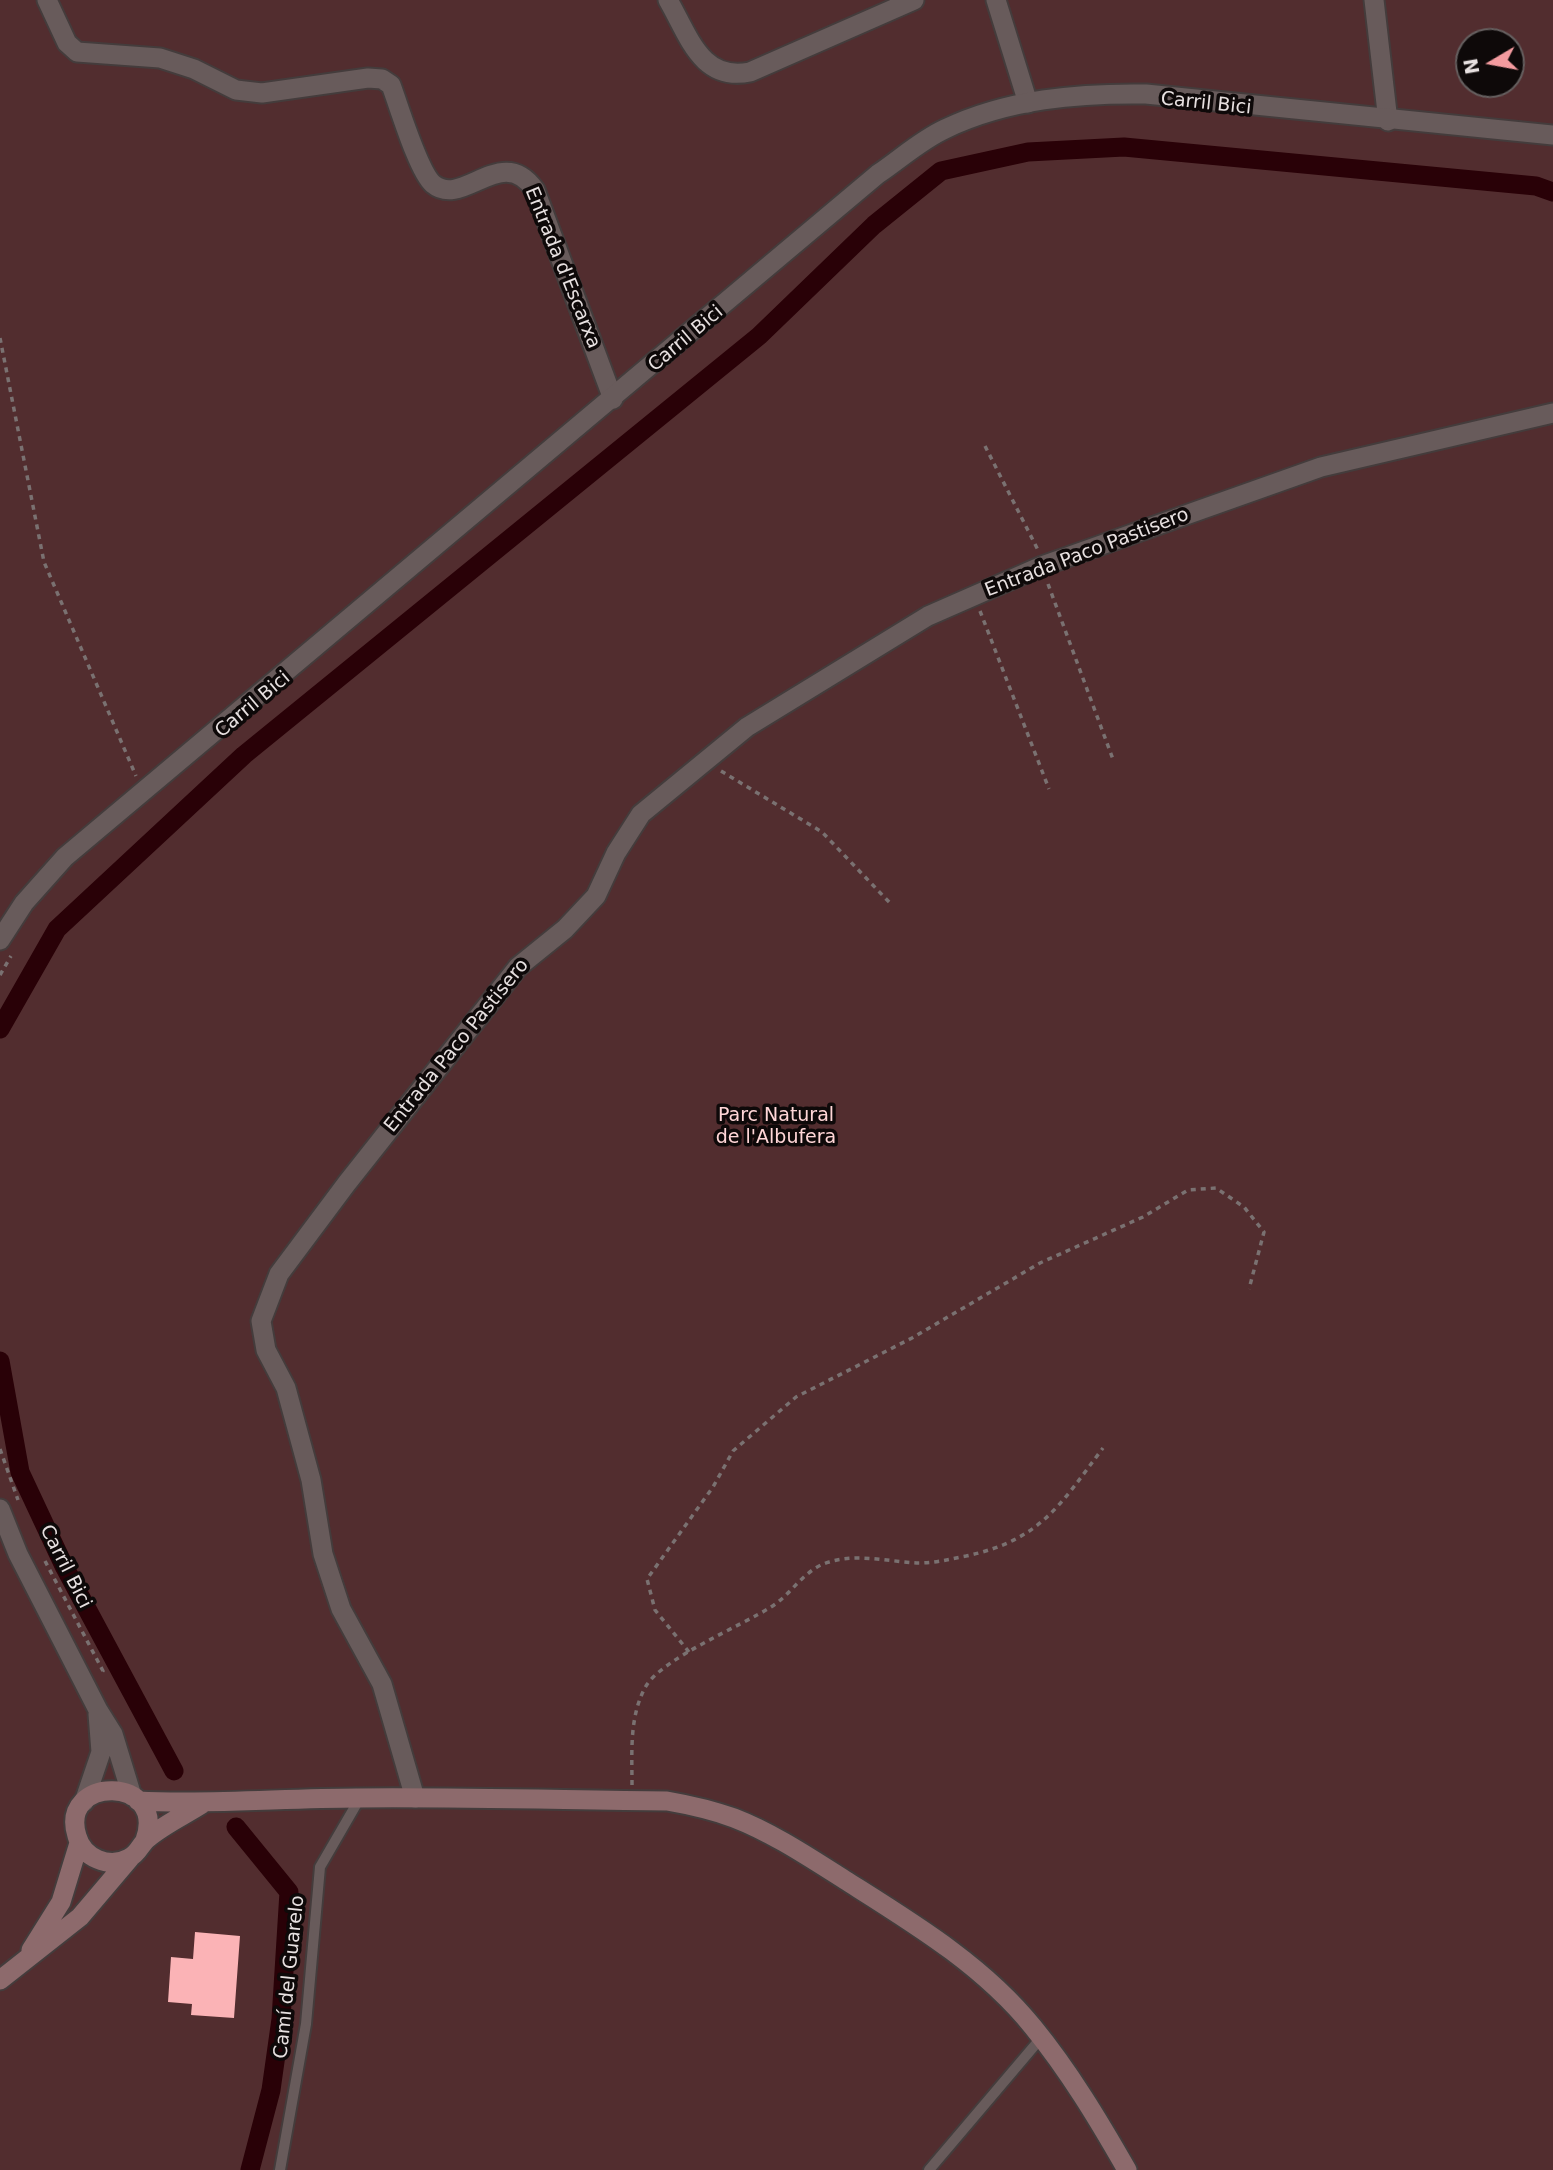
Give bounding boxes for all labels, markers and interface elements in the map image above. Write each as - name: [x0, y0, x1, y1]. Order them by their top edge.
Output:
- north arrow: [1455, 28, 1525, 98]
- text: N: [1459, 57, 1484, 76]
- street label: Carril Bici: [1160, 88, 1252, 120]
- street label: Entrada d'Escarxa: [519, 184, 605, 352]
- street label: Carril Bici: [644, 301, 728, 377]
- street label: Entrada Paco Pastisero: [982, 504, 1192, 602]
- street label: Carril Bici: [211, 667, 295, 743]
- street label: Entrada Paco Pastisero: [380, 955, 534, 1137]
- park label: Parc Natural de l'Albufera: [716, 1105, 836, 1149]
- street label: Carril Bici: [34, 1521, 96, 1613]
- street label: Camí del Guarelo: [270, 1894, 310, 2060]

